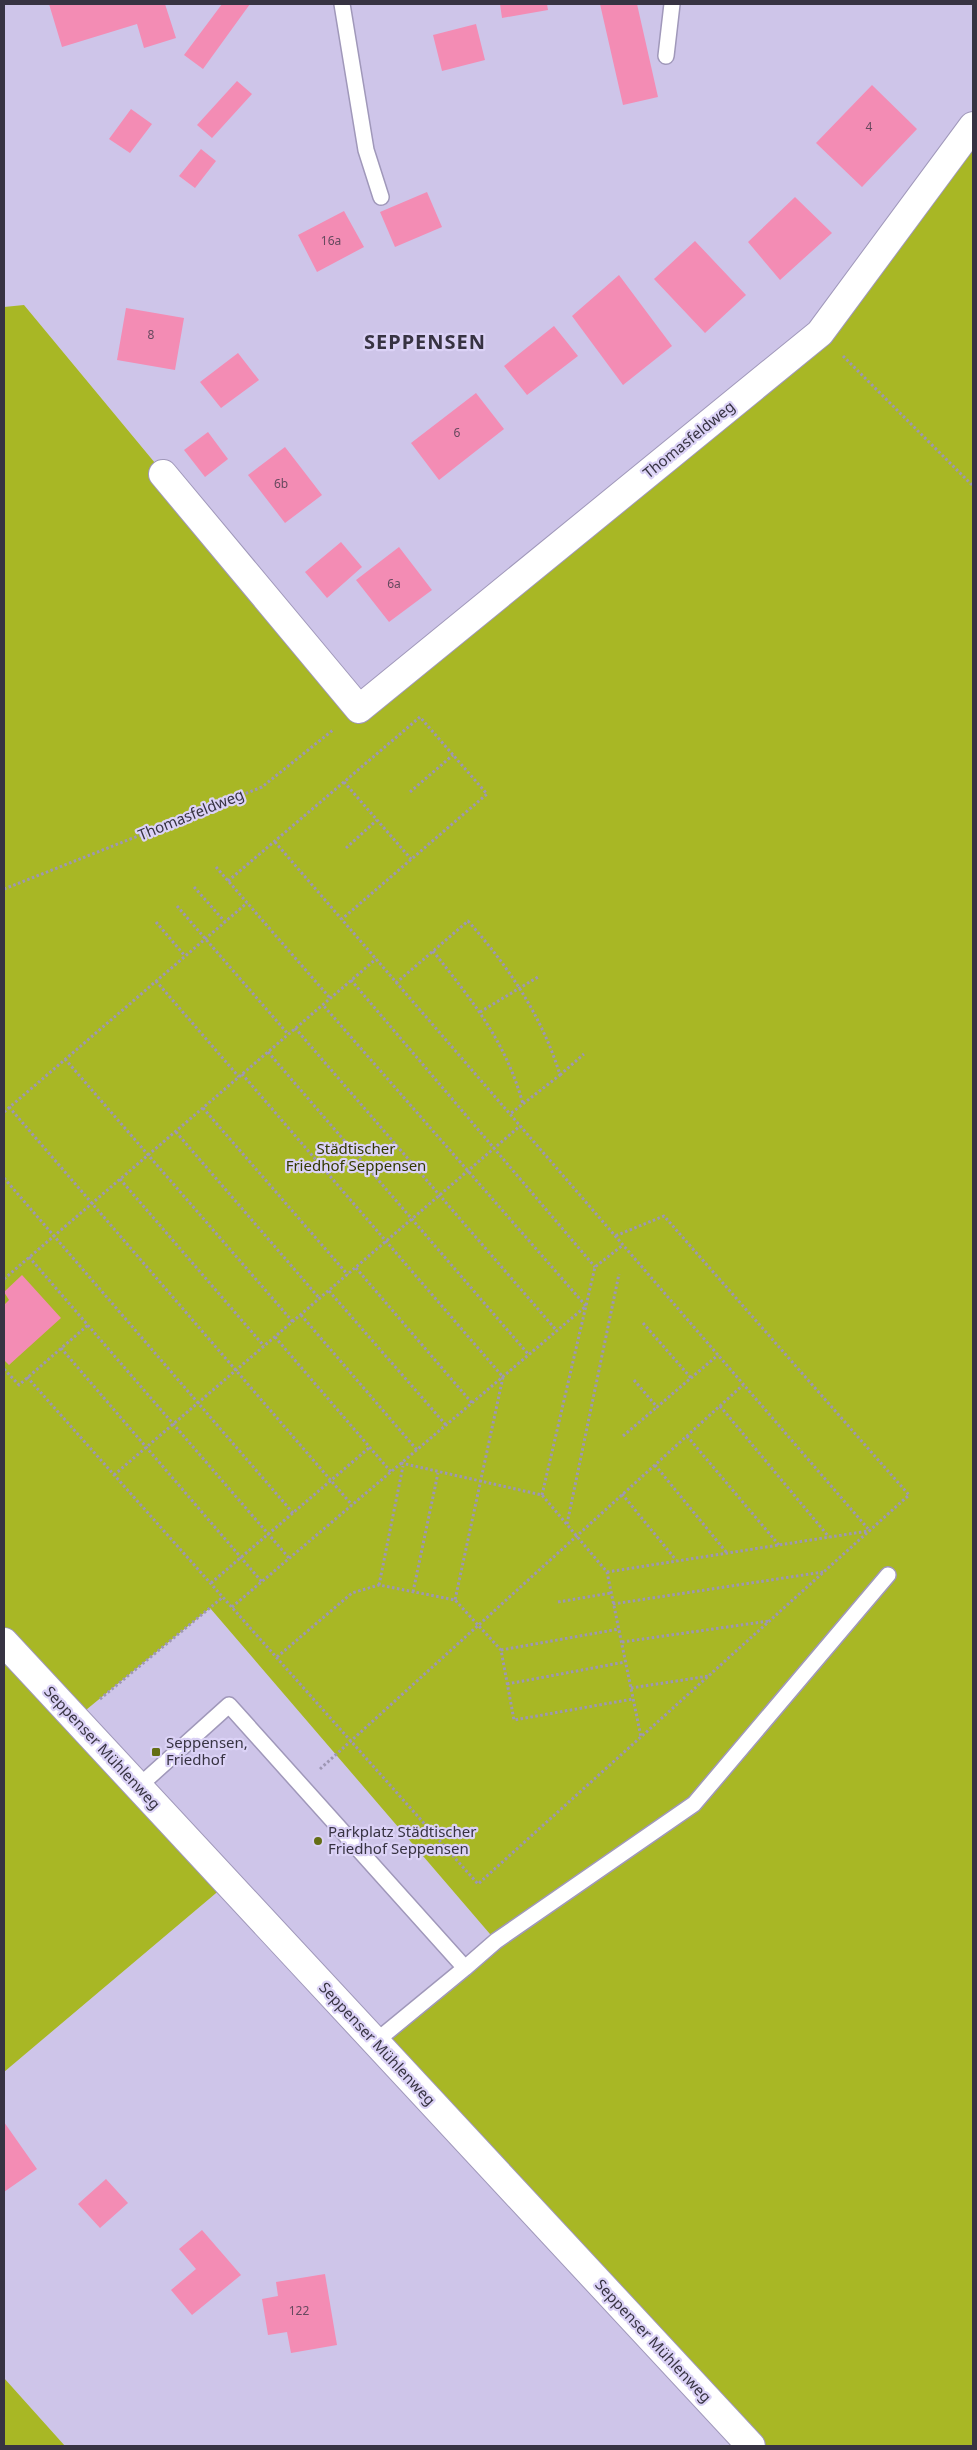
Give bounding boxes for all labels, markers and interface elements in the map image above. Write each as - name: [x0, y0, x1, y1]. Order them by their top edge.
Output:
- house number: 4: [866, 118, 873, 135]
- house number: 16a: [321, 232, 341, 249]
- house number: 8: [148, 326, 155, 343]
- district label: SEPPENSEN: [364, 328, 486, 355]
- street label: Thomasfeldweg: [638, 396, 738, 482]
- house number: 6: [454, 424, 461, 441]
- house number: 6b: [274, 475, 288, 492]
- house number: 6a: [387, 575, 401, 592]
- street label: Thomasfeldweg: [135, 784, 247, 844]
- park label: Städtischer Friedhof Seppensen: [286, 1138, 426, 1175]
- street label: Seppenser Mühlenweg: [40, 1681, 165, 1813]
- place label: Seppensen, Friedhof: [166, 1732, 248, 1769]
- marker: Seppensen, Friedhof: [150, 1746, 162, 1758]
- place label: Parkplatz Städtischer Friedhof Seppensen: [328, 1821, 476, 1858]
- marker: Parkplatz Städtischer Friedhof Seppensen: [312, 1835, 324, 1847]
- street label: Seppenser Mühlenweg: [315, 1977, 440, 2109]
- street label: Seppenser Mühlenweg: [591, 2274, 716, 2406]
- house number: 122: [289, 2302, 309, 2319]

